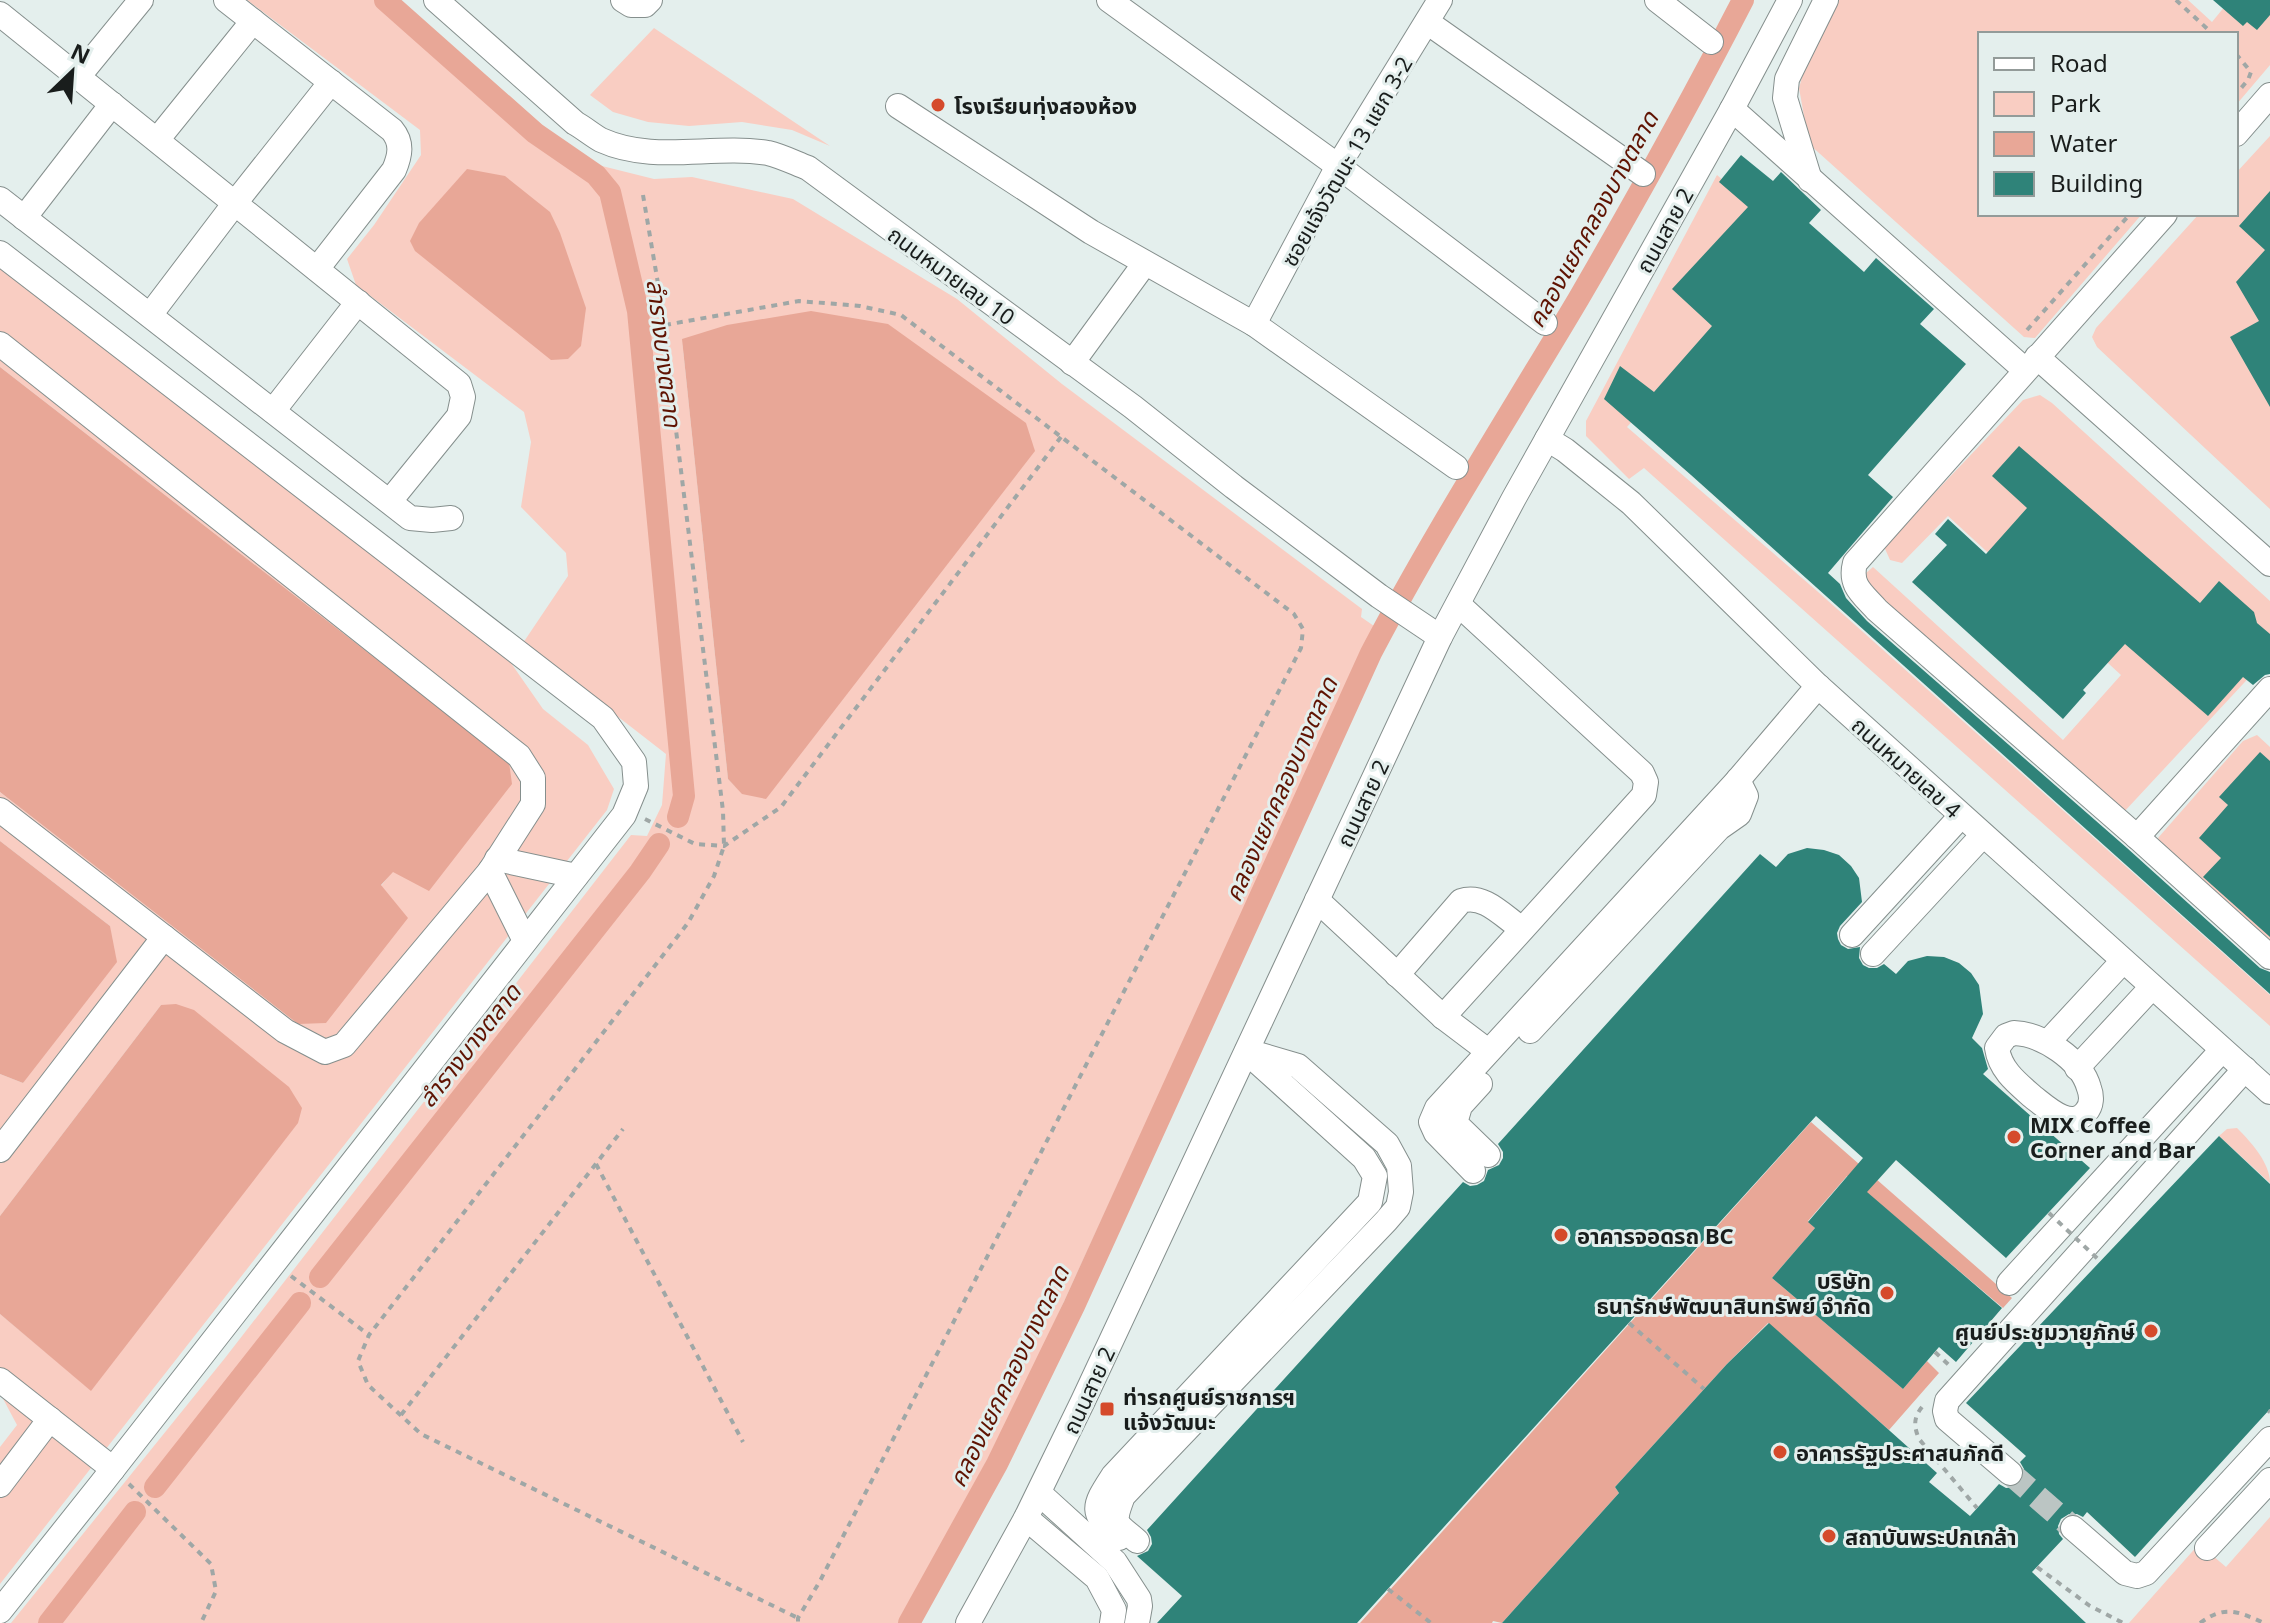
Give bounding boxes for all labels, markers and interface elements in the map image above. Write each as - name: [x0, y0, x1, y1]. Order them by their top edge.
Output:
- north arrow: [32, 32, 112, 112]
- legend: [1978, 32, 2238, 216]
- text: N: [66, 36, 95, 70]
- text: Road: [2050, 46, 2108, 79]
- street label: ซอยแจ้งวัฒนะ 13 แยก 3-2: [1274, 51, 1418, 271]
- text: Park: [2050, 86, 2101, 119]
- place label: โรงเรียนทุ่งสองห้อง: [954, 90, 1137, 120]
- marker: โรงเรียนทุ่งสองห้อง: [929, 96, 947, 114]
- water label: คลองแยกคลองบางตลาด: [1519, 104, 1666, 333]
- text: Water: [2050, 126, 2118, 159]
- text: Building: [2050, 166, 2143, 199]
- street label: ถนนสาย 2: [1628, 182, 1700, 278]
- street label: ถนนหมายเลข 10: [882, 219, 1022, 331]
- water label: ลำรางบางตลาด: [640, 277, 691, 430]
- water label: คลองแยกคลองบางตลาด: [1216, 670, 1345, 906]
- street label: ถนนหมายเลข 4: [1846, 710, 1969, 825]
- street label: ถนนสาย 2: [1329, 754, 1395, 852]
- water label: ลำรางบางตลาด: [410, 975, 528, 1114]
- place label: MIX Coffee Corner and Bar: [2030, 1109, 2196, 1164]
- marker: MIX Coffee Corner and Bar: [2005, 1128, 2023, 1146]
- place label: อาคารจอดรถ BC: [1577, 1220, 1734, 1250]
- marker: อาคารจอดรถ BC: [1552, 1226, 1570, 1244]
- water label: คลองแยกคลองบางตลาด: [940, 1259, 1076, 1492]
- place label: บริษัท ธนารักษ์พัฒนาสินทรัพย์ จำกัด: [1596, 1265, 1871, 1320]
- marker: บริษัท ธนารักษ์พัฒนาสินทรัพย์ จำกัด: [1878, 1284, 1896, 1302]
- place label: ศูนย์ประชุมวายุภักษ์: [1955, 1316, 2135, 1346]
- marker: ศูนย์ประชุมวายุภักษ์: [2142, 1322, 2160, 1340]
- street label: ถนนสาย 2: [1055, 1341, 1121, 1439]
- place label: ท่ารถศูนย์ราชการฯ แจ้งวัฒนะ: [1123, 1381, 1295, 1436]
- marker: ท่ารถศูนย์ราชการฯ แจ้งวัฒนะ: [1098, 1400, 1116, 1418]
- place label: อาคารรัฐประศาสนภักดี: [1796, 1437, 2004, 1467]
- marker: อาคารรัฐประศาสนภักดี: [1771, 1443, 1789, 1461]
- place label: สถาบันพระปกเกล้า: [1845, 1521, 2017, 1551]
- marker: สถาบันพระปกเกล้า: [1820, 1527, 1838, 1545]

